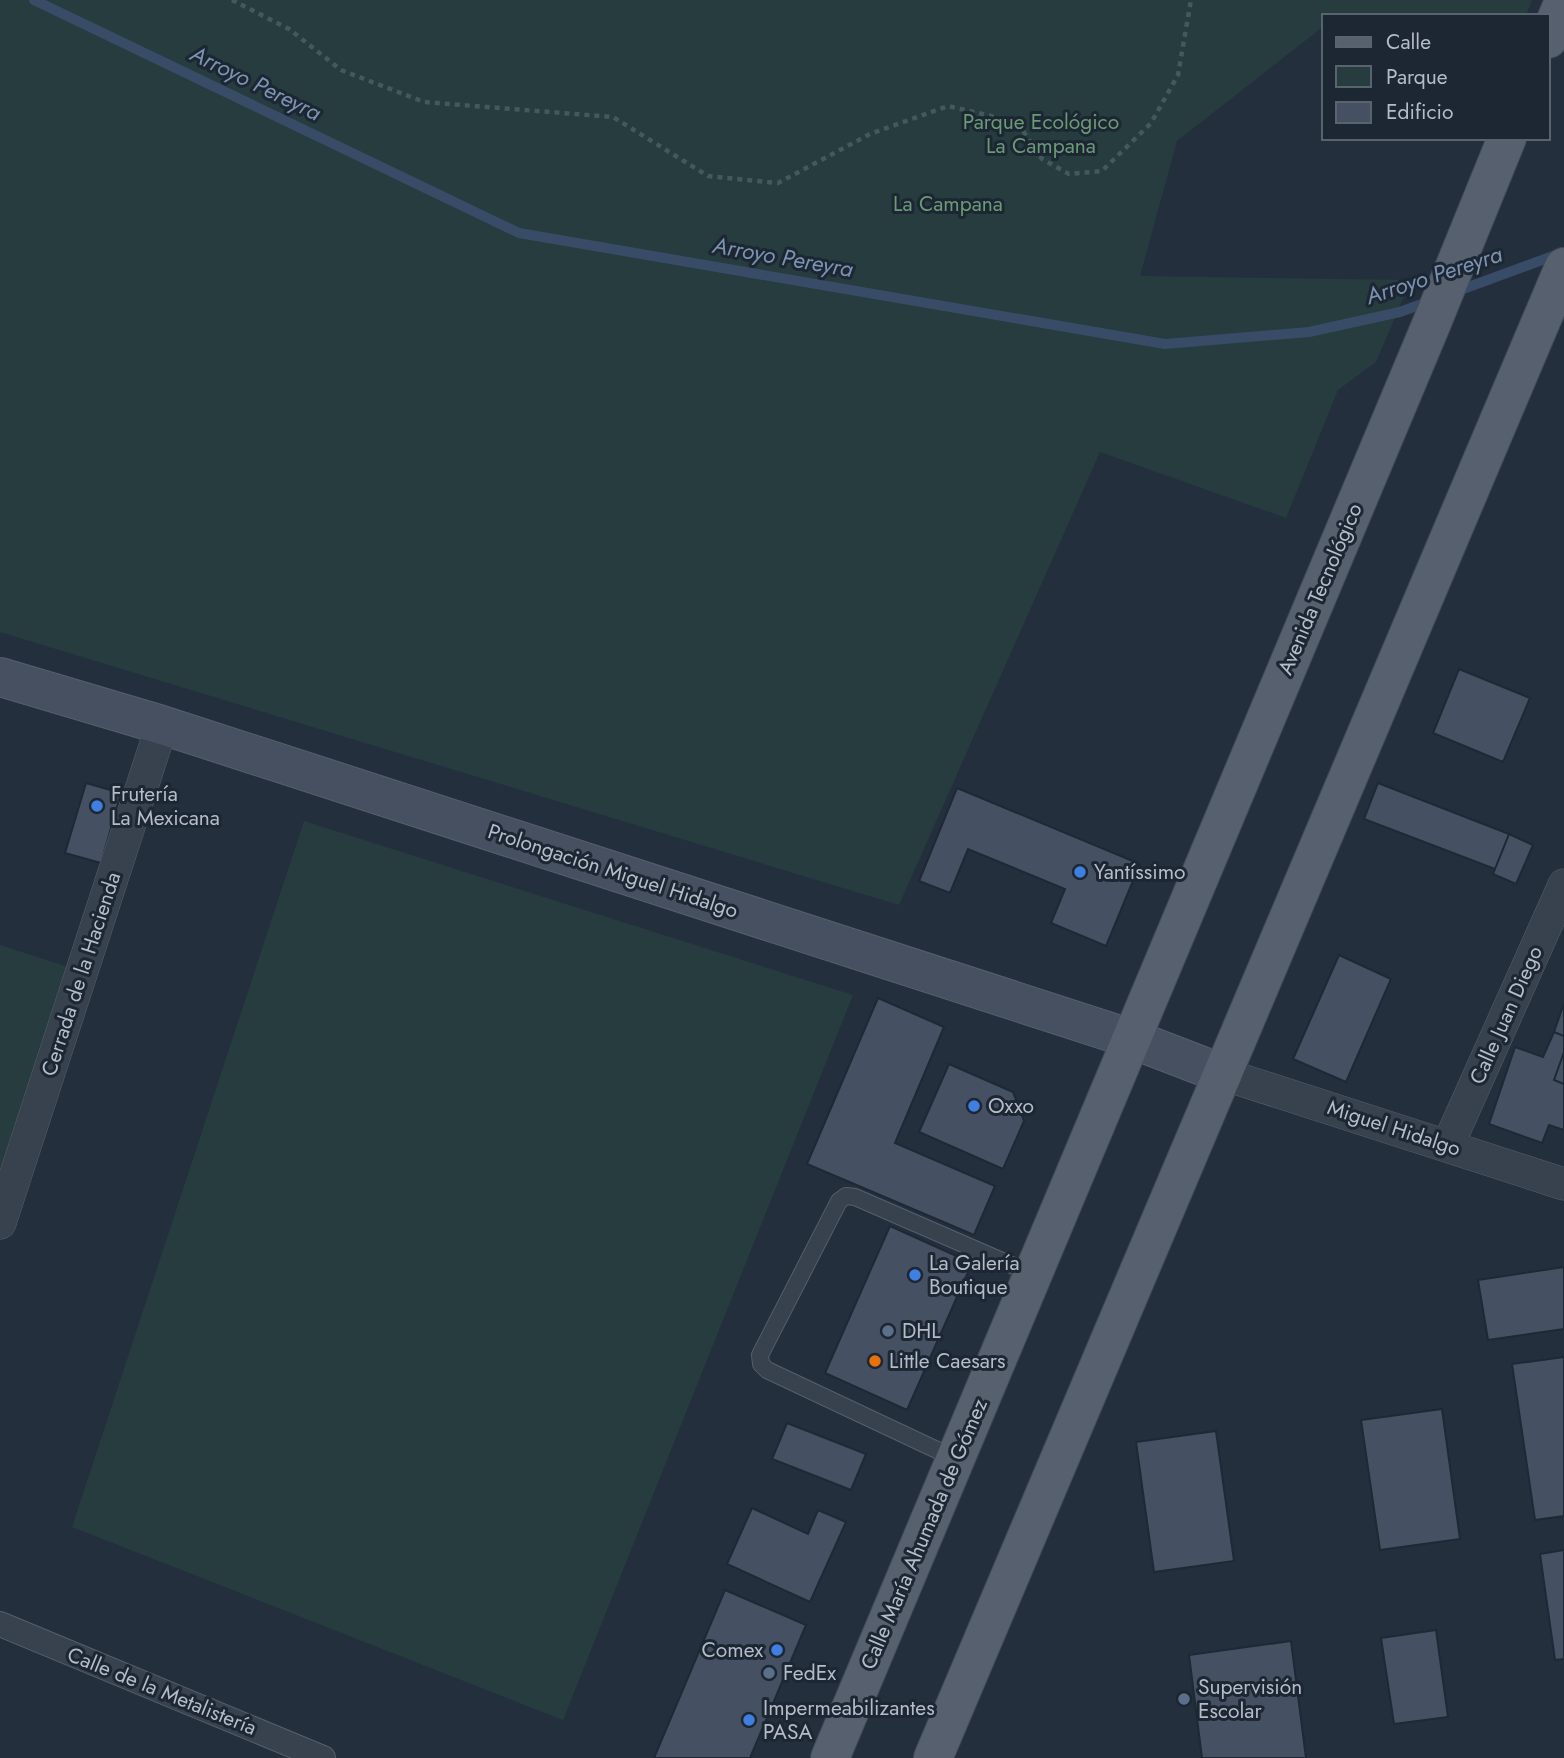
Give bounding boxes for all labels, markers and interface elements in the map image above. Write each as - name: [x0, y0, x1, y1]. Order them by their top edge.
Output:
- legend: [1322, 14, 1550, 140]
- text: Calle: [1386, 27, 1431, 57]
- water label: Arroyo Pereyra: [184, 36, 327, 129]
- text: Parque: [1386, 62, 1448, 92]
- text: Edificio: [1386, 97, 1453, 127]
- park label: Parque Ecológico La Campana: [963, 107, 1119, 161]
- park label: La Campana: [893, 189, 1003, 219]
- water label: Arroyo Pereyra: [709, 228, 856, 286]
- water label: Arroyo Pereyra: [1360, 237, 1507, 313]
- street label: Avenida Tecnológico: [1270, 499, 1370, 679]
- place label: Frutería La Mexicana: [111, 779, 220, 833]
- marker: Frutería La Mexicana: [89, 798, 105, 814]
- street label: Prolongación Miguel Hidalgo: [484, 816, 742, 926]
- place label: Yantíssimo: [1094, 857, 1186, 887]
- marker: Yantíssimo: [1072, 864, 1088, 880]
- street label: Cerrada de la Hacienda: [34, 868, 128, 1080]
- street label: Calle Juan Diego: [1462, 941, 1550, 1089]
- place label: Oxxo: [988, 1091, 1034, 1121]
- street label: Miguel Hidalgo: [1324, 1092, 1464, 1164]
- marker: Oxxo: [966, 1098, 982, 1114]
- place label: La Galería Boutique: [929, 1248, 1020, 1302]
- marker: La Galería Boutique: [907, 1267, 923, 1283]
- place label: DHL: [902, 1316, 941, 1346]
- marker: DHL: [880, 1323, 896, 1339]
- place label: Little Caesars: [889, 1346, 1005, 1376]
- marker: Little Caesars: [867, 1353, 883, 1369]
- street label: Calle María Ahumada de Gómez: [853, 1394, 995, 1674]
- place label: Comex: [701, 1635, 763, 1665]
- street label: Calle de la Metalistería: [63, 1639, 261, 1743]
- marker: Comex: [769, 1642, 785, 1658]
- place label: FedEx: [783, 1658, 836, 1688]
- marker: FedEx: [761, 1665, 777, 1681]
- place label: Supervisión Escolar: [1198, 1672, 1302, 1726]
- marker: Supervisión Escolar: [1176, 1691, 1192, 1707]
- place label: Impermeabilizantes PASA: [763, 1693, 935, 1747]
- marker: Impermeabilizantes PASA: [741, 1712, 757, 1728]

